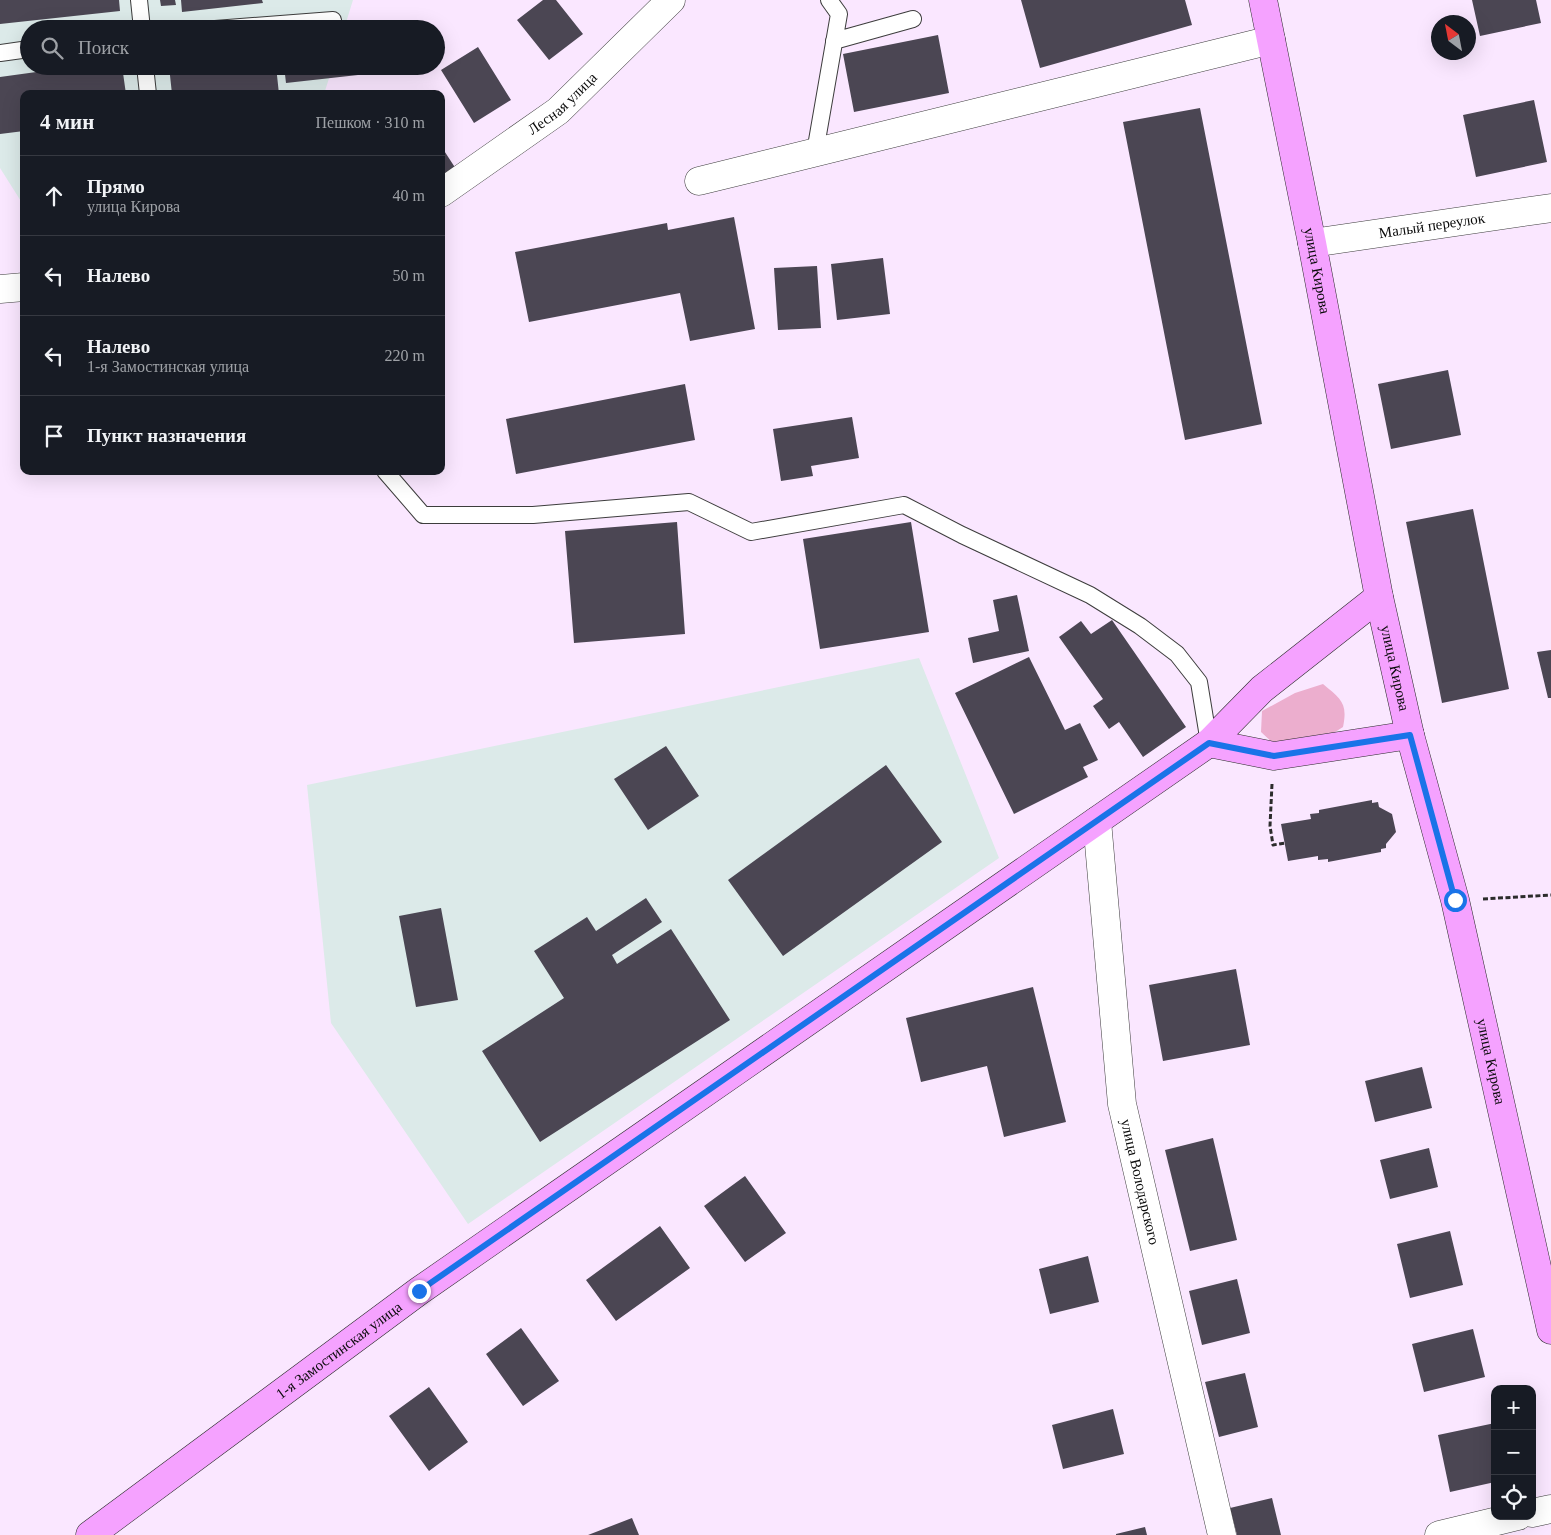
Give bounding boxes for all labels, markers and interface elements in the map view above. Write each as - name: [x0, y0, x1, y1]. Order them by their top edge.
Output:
- north arrow: [1431, 15, 1476, 60]
- search box: [20, 20, 445, 75]
- icon: search: [38, 34, 66, 62]
- text: Поиск: [78, 37, 129, 58]
- street label: Лесная улица: [525, 69, 600, 138]
- text: 4 мин: [40, 110, 94, 134]
- text: Пешком · 310 m: [315, 114, 425, 131]
- text: Прямо: [87, 176, 145, 197]
- icon: ahead: [40, 182, 68, 210]
- text: 40 m: [393, 187, 425, 204]
- text: улица Кирова: [87, 198, 180, 215]
- street label: Малый переулок: [1378, 210, 1487, 241]
- street label: улица Кирова: [1301, 226, 1333, 315]
- icon: left: [40, 262, 68, 290]
- text: Налево: [87, 265, 150, 286]
- text: 50 m: [393, 267, 425, 284]
- text: Налево: [87, 336, 150, 357]
- icon: left: [40, 342, 68, 370]
- text: 220 m: [385, 347, 425, 364]
- text: 1-я Замостинская улица: [87, 358, 249, 375]
- icon: arrive: [40, 422, 68, 450]
- text: Пункт назначения: [87, 425, 246, 446]
- street label: улица Кирова: [1378, 624, 1412, 713]
- route start: [1444, 889, 1467, 912]
- street label: улица Кирова: [1474, 1017, 1508, 1106]
- street label: улица Володарского: [1118, 1117, 1162, 1246]
- route end: [408, 1280, 431, 1303]
- street label: 1-я Замостинская улица: [273, 1298, 405, 1402]
- map controls: [1491, 1385, 1536, 1520]
- button: +: [1491, 1385, 1536, 1430]
- button: −: [1491, 1430, 1536, 1475]
- button: locate: [1491, 1475, 1536, 1520]

